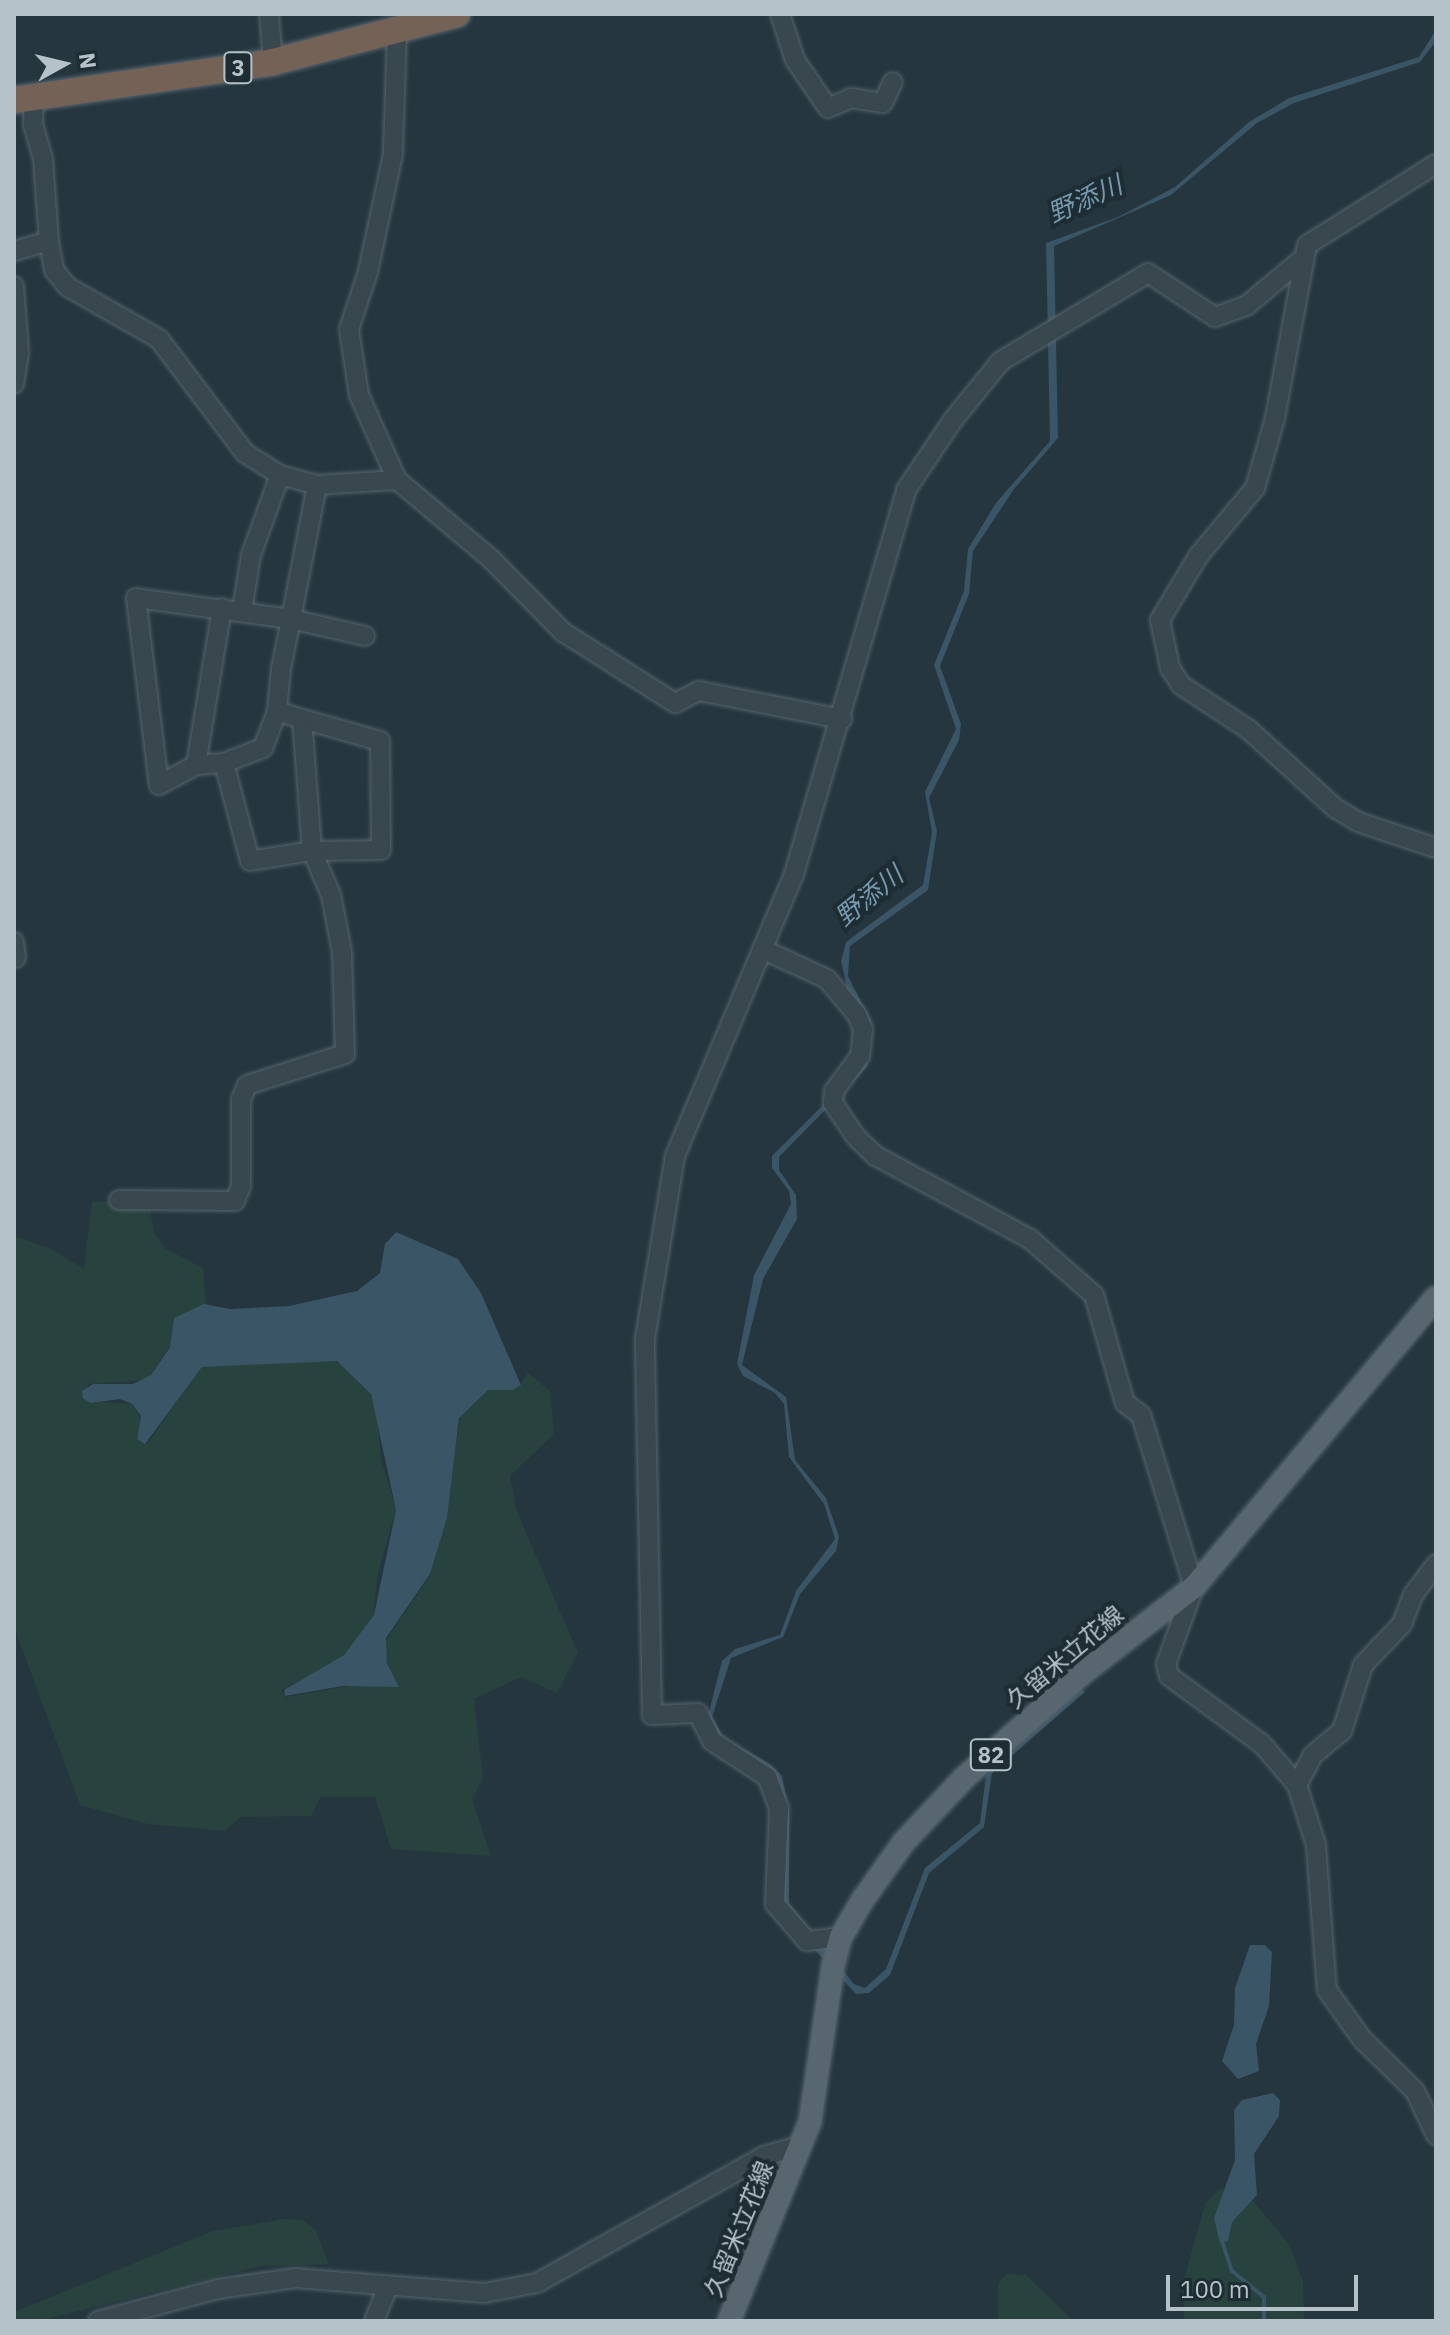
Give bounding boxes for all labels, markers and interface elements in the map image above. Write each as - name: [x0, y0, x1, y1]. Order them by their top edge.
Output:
- north arrow: [24, 24, 104, 104]
- road number: 3: [222, 50, 254, 86]
- text: N: [73, 51, 104, 70]
- water label: 野添川: [1043, 169, 1127, 229]
- water label: 野添川: [829, 859, 909, 933]
- street label: 久留米立花線: [1001, 1600, 1129, 1714]
- road number: 82: [969, 1737, 1013, 1773]
- street label: 久留米立花線: [699, 2157, 779, 2301]
- scale bar: [1170, 2259, 1362, 2309]
- text: 100 m: [1180, 2273, 1250, 2305]

